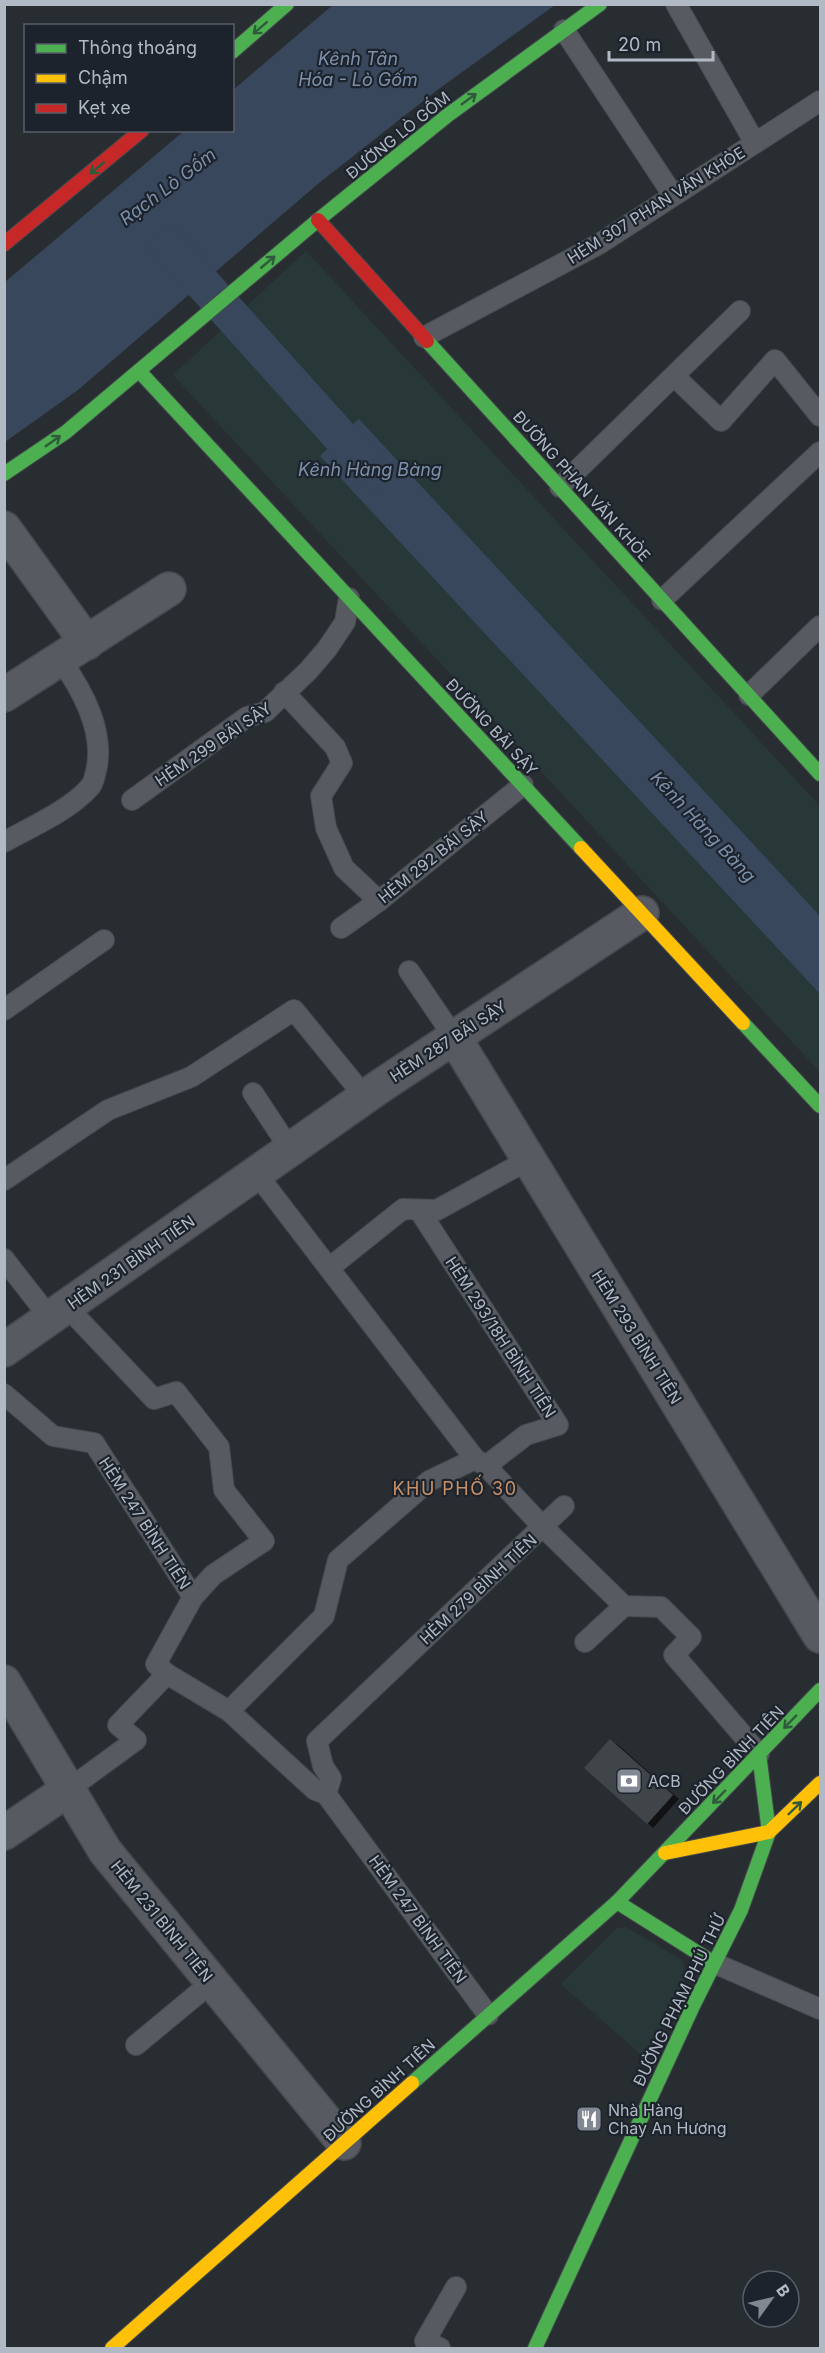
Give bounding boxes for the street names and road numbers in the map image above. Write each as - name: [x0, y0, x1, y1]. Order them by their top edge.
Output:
- street label: ĐƯỜNG LÒ GỐM: [341, 85, 454, 183]
- street label: HẺM 307 PHAN VĂN KHỎE: [564, 142, 748, 268]
- street label: ĐƯỜNG PHAN VĂN KHỎE: [509, 407, 655, 565]
- street label: ĐƯỜNG BÃI SẬY: [442, 674, 542, 780]
- street label: HẺM 299 BÃI SẬY: [151, 698, 275, 790]
- street label: HẺM 292 BÃI SẬY: [374, 806, 492, 907]
- street label: HẺM 287 BÃI SẬY: [386, 996, 510, 1086]
- street label: HẺM 231 BÌNH TIÊN: [64, 1211, 198, 1313]
- street label: HẺM 293/18H BÌNH TIÊN: [441, 1253, 561, 1421]
- street label: HẺM 293 BÌNH TIÊN: [588, 1266, 686, 1408]
- street label: HẺM 247 BÌNH TIÊN: [95, 1453, 195, 1593]
- street label: HẺM 279 BÌNH TIÊN: [415, 1529, 541, 1649]
- street label: ĐƯỜNG BÌNH TIÊN: [674, 1701, 788, 1819]
- street label: HẺM 247 BÌNH TIÊN: [365, 1851, 471, 1987]
- street label: HẺM 231 BÌNH TIÊN: [107, 1856, 217, 1986]
- street label: ĐƯỜNG PHẠM PHÚ THỨ: [629, 1911, 729, 2089]
- street label: ĐƯỜNG BÌNH TIÊN: [319, 2035, 439, 2145]

